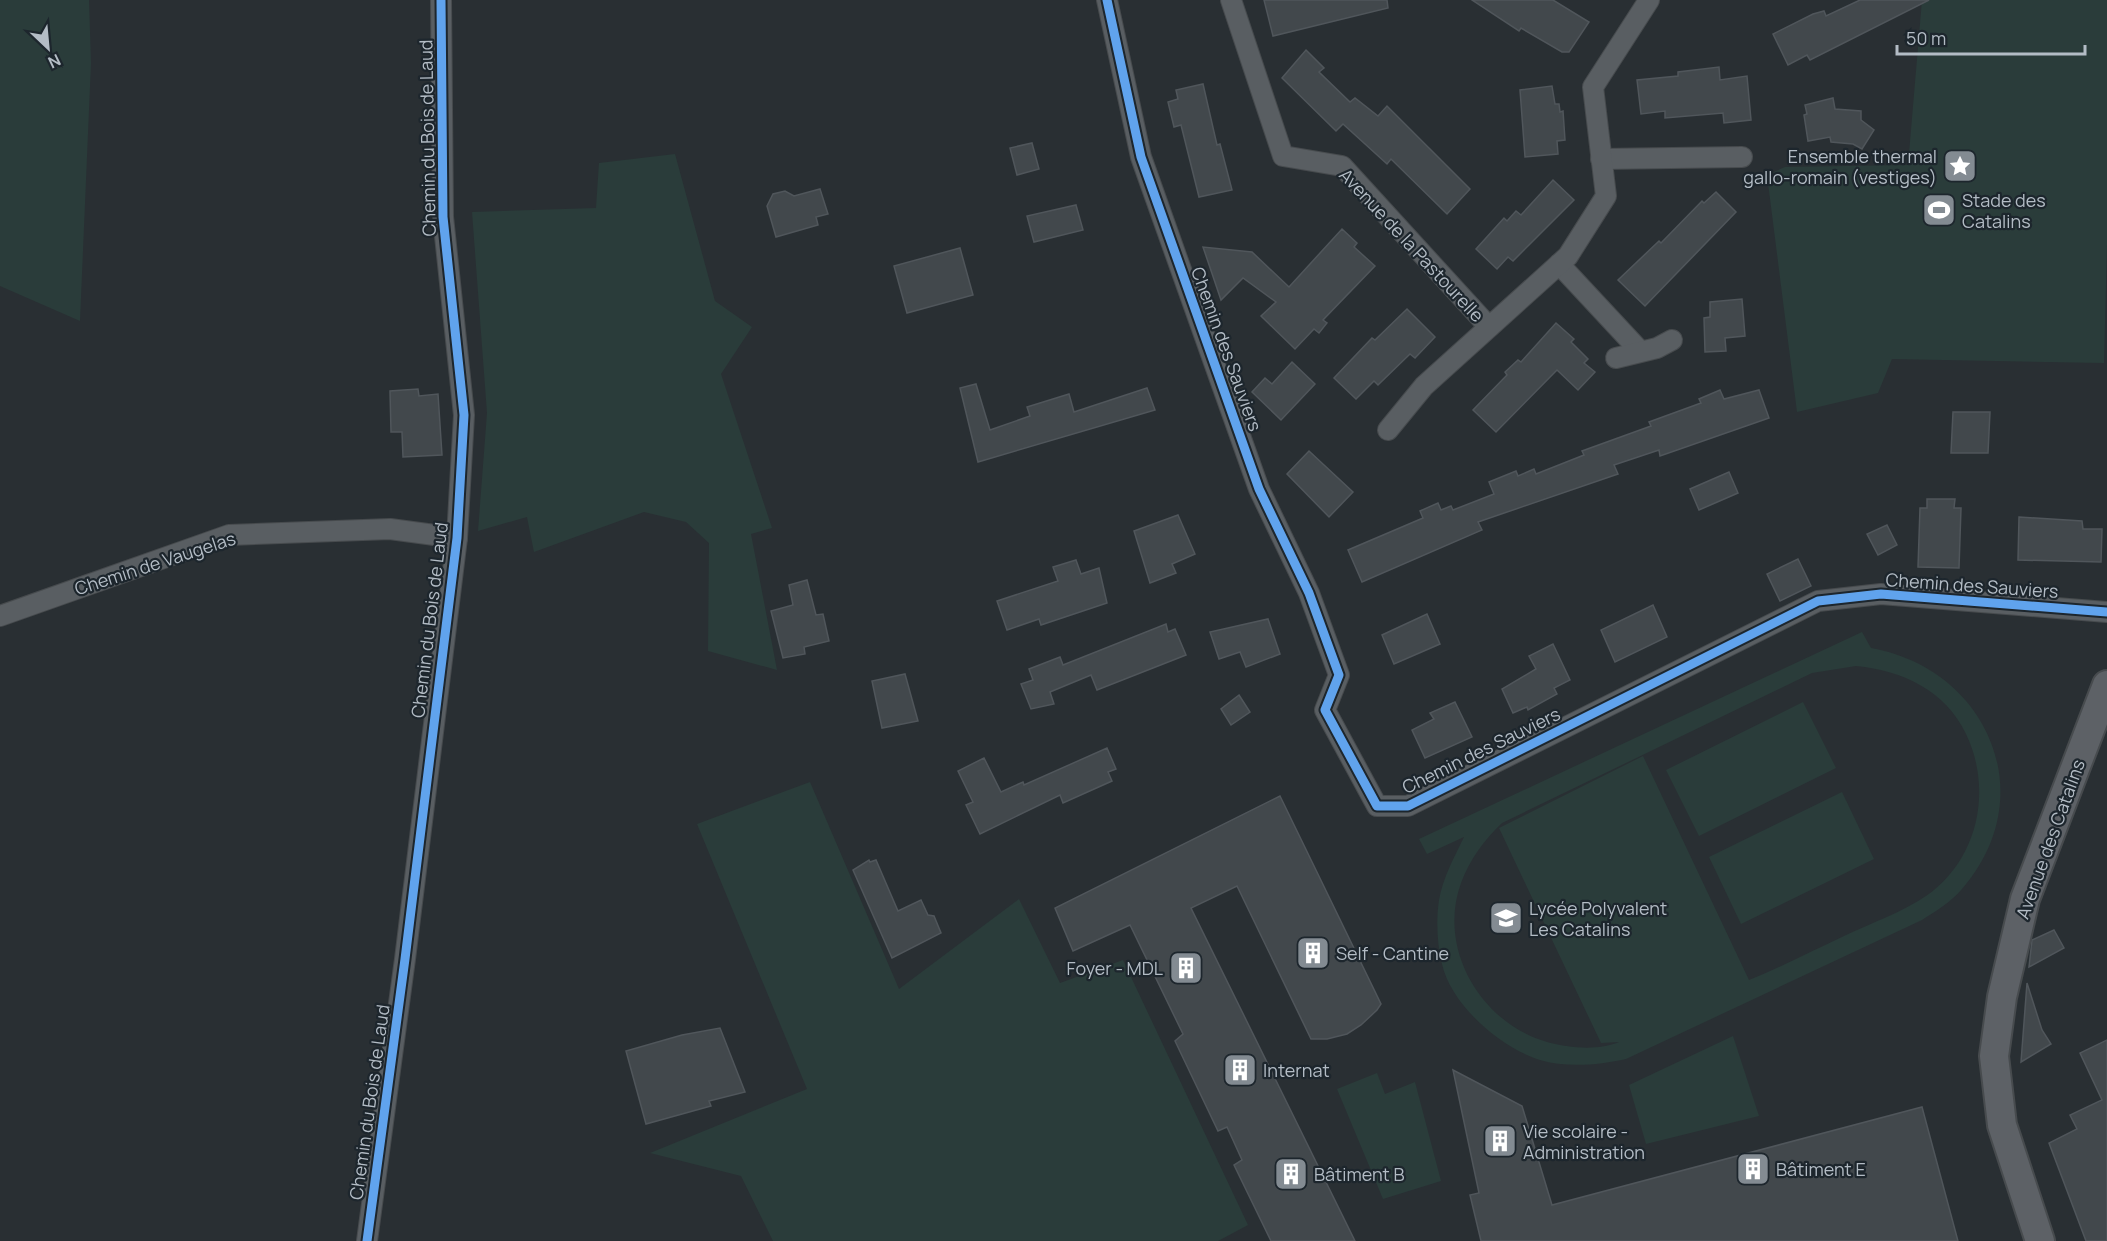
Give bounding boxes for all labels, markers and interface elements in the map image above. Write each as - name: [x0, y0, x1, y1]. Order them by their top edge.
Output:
- north arrow: [18, 18, 78, 78]
- scale bar: [1897, 18, 2084, 56]
- text: 50 m: [1906, 26, 1946, 50]
- street label: Chemin du Bois de Laud: [413, 39, 441, 237]
- text: N: [45, 49, 65, 74]
- place label: Ensemble thermal gallo-romain (vestiges): [1743, 144, 1937, 189]
- place icon: Ensemble thermal gallo-romain (vestiges): [1942, 148, 1978, 184]
- street label: Avenue de la Pastourelle: [1334, 163, 1490, 327]
- place label: Stade des Catalins: [1962, 188, 2046, 233]
- sports icon: Stade des Catalins: [1921, 192, 1957, 228]
- street label: Chemin des Sauviers: [1186, 264, 1268, 434]
- street label: Chemin du Bois de Laud: [405, 521, 453, 719]
- street label: Chemin de Vaugelas: [71, 526, 239, 600]
- street label: Chemin des Sauviers: [1885, 567, 2059, 603]
- street label: Chemin des Sauviers: [1398, 701, 1564, 799]
- street label: Avenue des Catalins: [2010, 756, 2090, 922]
- place label: Lycée Polyvalent Les Catalins: [1529, 896, 1667, 941]
- school or university icon: Lycée Polyvalent Les Catalins: [1488, 900, 1524, 936]
- building icon: Self - Cantine: [1295, 935, 1331, 971]
- place label: Self - Cantine: [1336, 941, 1449, 965]
- building icon: Foyer - MDL: [1168, 950, 1204, 986]
- place label: Foyer - MDL: [1067, 956, 1163, 980]
- street label: Chemin du Bois de Laud: [343, 1003, 395, 1201]
- building icon: Internat: [1222, 1052, 1258, 1088]
- place label: Internat: [1263, 1058, 1330, 1082]
- place label: Vie scolaire - Administration: [1523, 1119, 1645, 1164]
- building icon: Vie scolaire - Administration: [1482, 1123, 1518, 1159]
- building icon: Bâtiment E: [1735, 1151, 1771, 1187]
- building icon: Bâtiment B: [1273, 1156, 1309, 1192]
- place label: Bâtiment E: [1776, 1157, 1866, 1181]
- place label: Bâtiment B: [1314, 1162, 1404, 1186]

